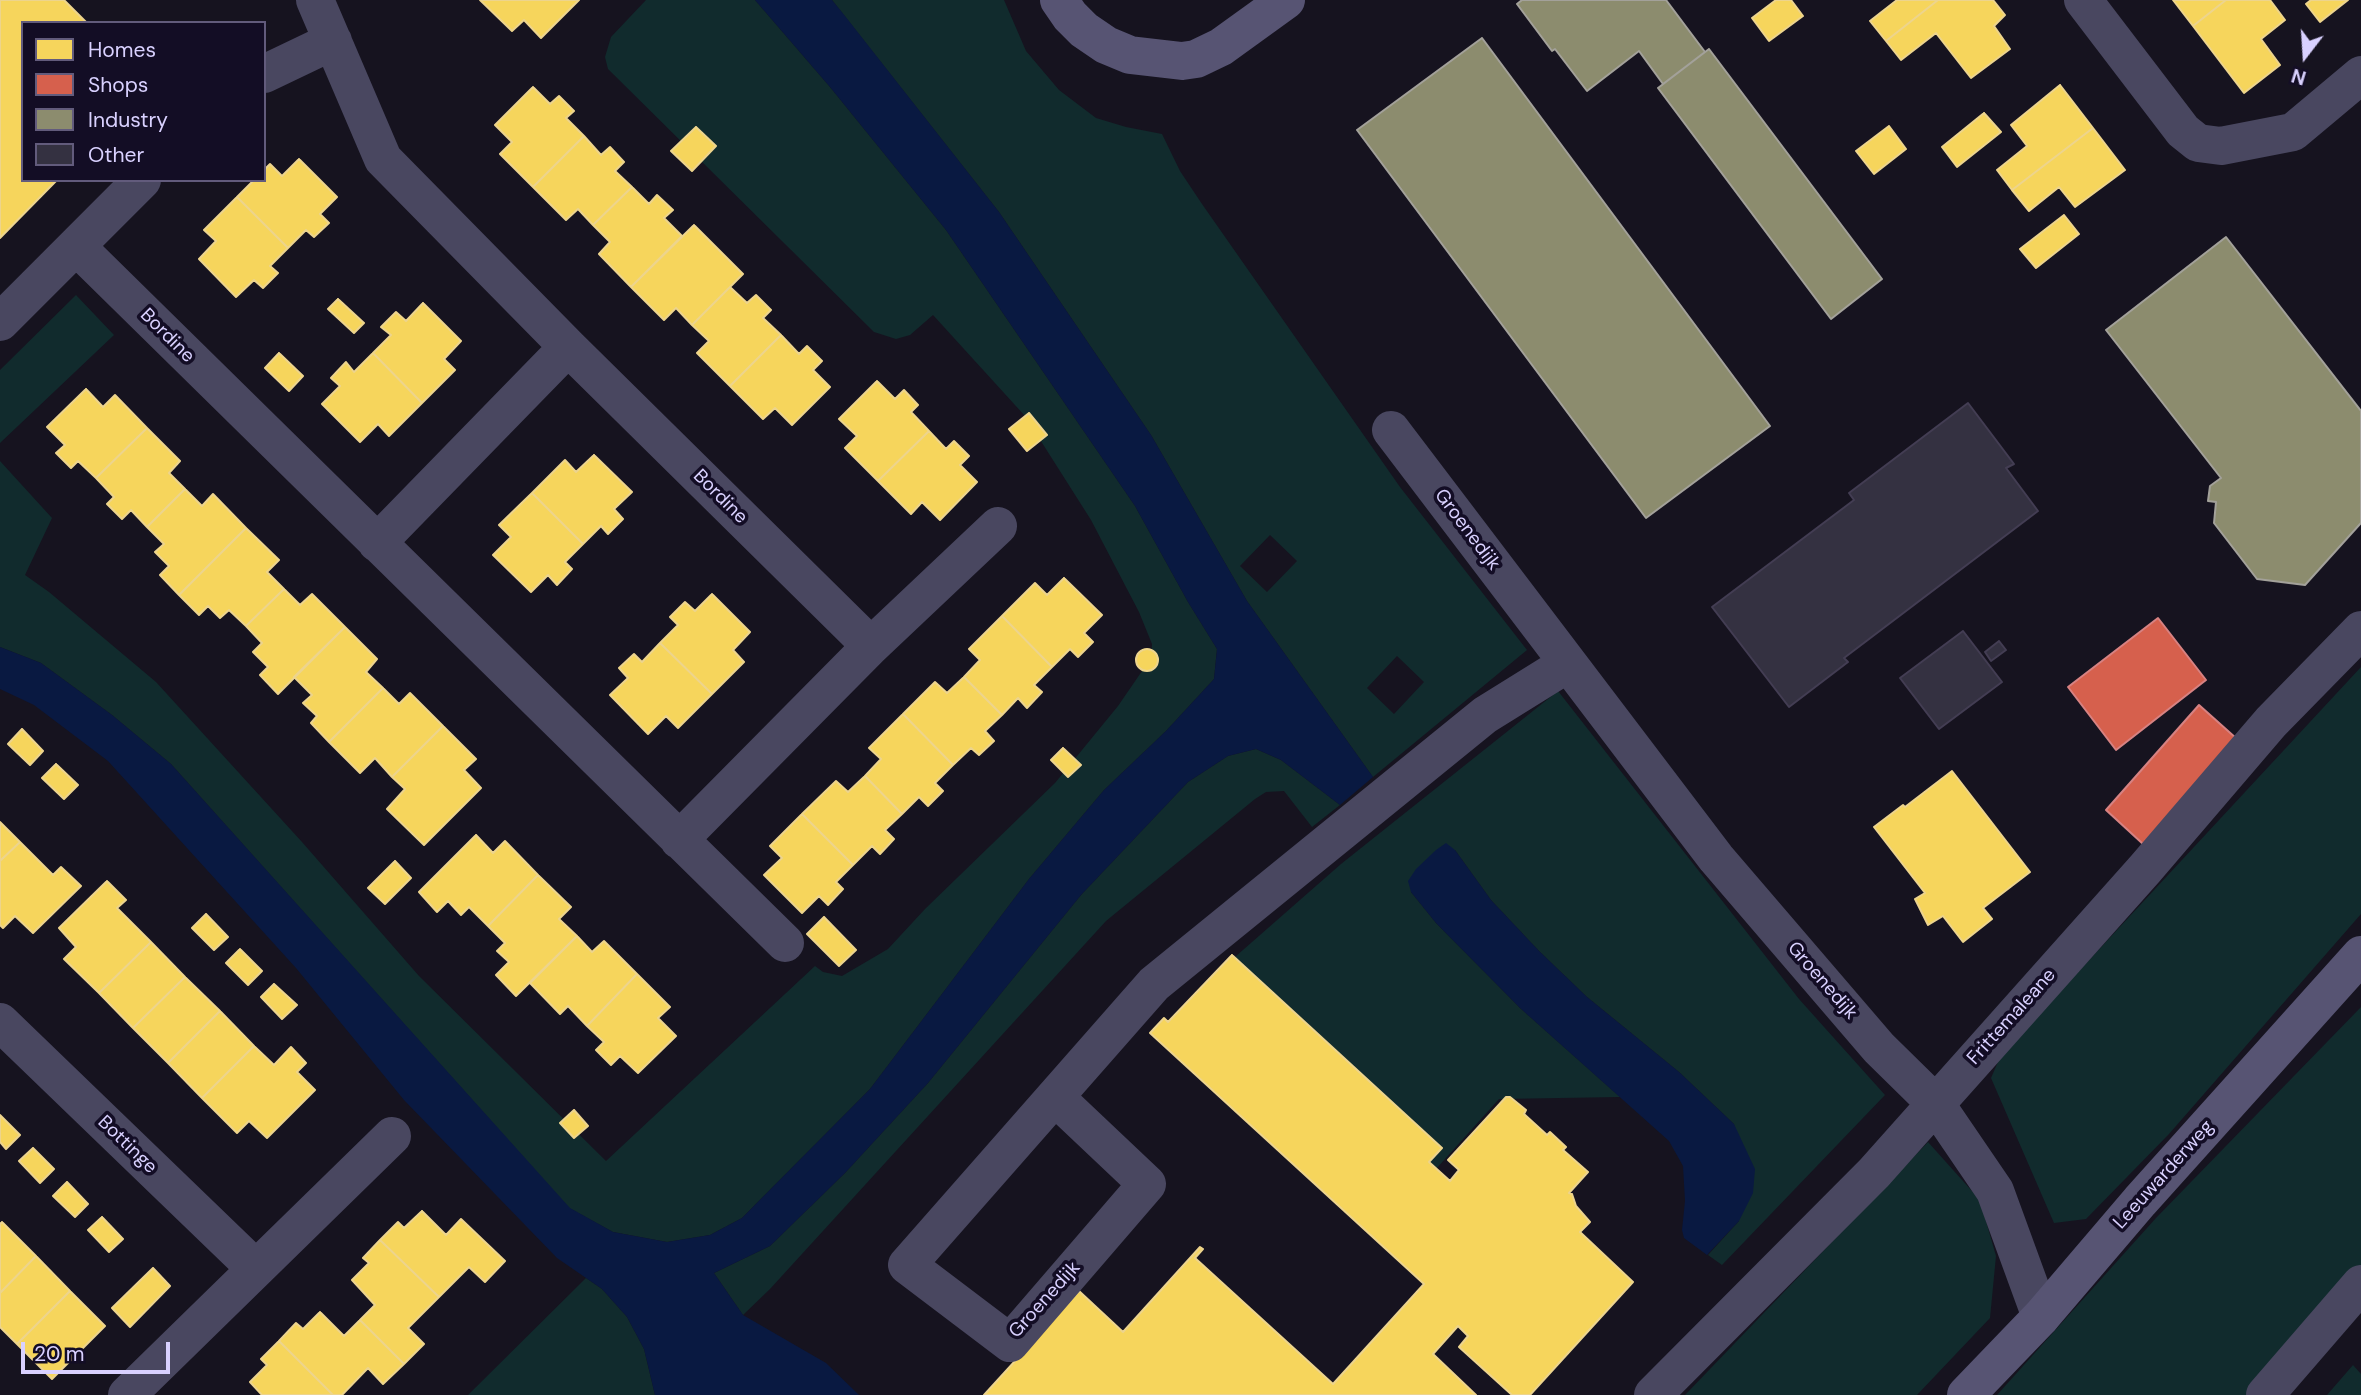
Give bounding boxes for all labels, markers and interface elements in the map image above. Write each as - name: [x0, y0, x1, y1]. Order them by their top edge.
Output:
- legend: [21, 21, 266, 182]
- north arrow: [2270, 21, 2340, 91]
- text: Homes: [88, 36, 156, 64]
- text: N: [2288, 63, 2309, 91]
- text: Shops: [88, 71, 148, 99]
- text: Industry: [88, 106, 168, 134]
- text: Other: [88, 141, 144, 169]
- street label: Bordine: [135, 304, 199, 368]
- street label: Bordine: [688, 465, 752, 529]
- street label: Groenedijk: [1429, 485, 1505, 575]
- street label: Groenedijk: [1782, 937, 1862, 1025]
- street label: Frittemaleane: [1963, 964, 2061, 1070]
- street label: Bottinge: [93, 1111, 161, 1179]
- street label: Leeuwarderweg: [2109, 1116, 2219, 1234]
- street label: Groenedijk: [1005, 1257, 1085, 1343]
- scale bar: [24, 1328, 173, 1372]
- text: 20 m: [34, 1340, 85, 1368]

